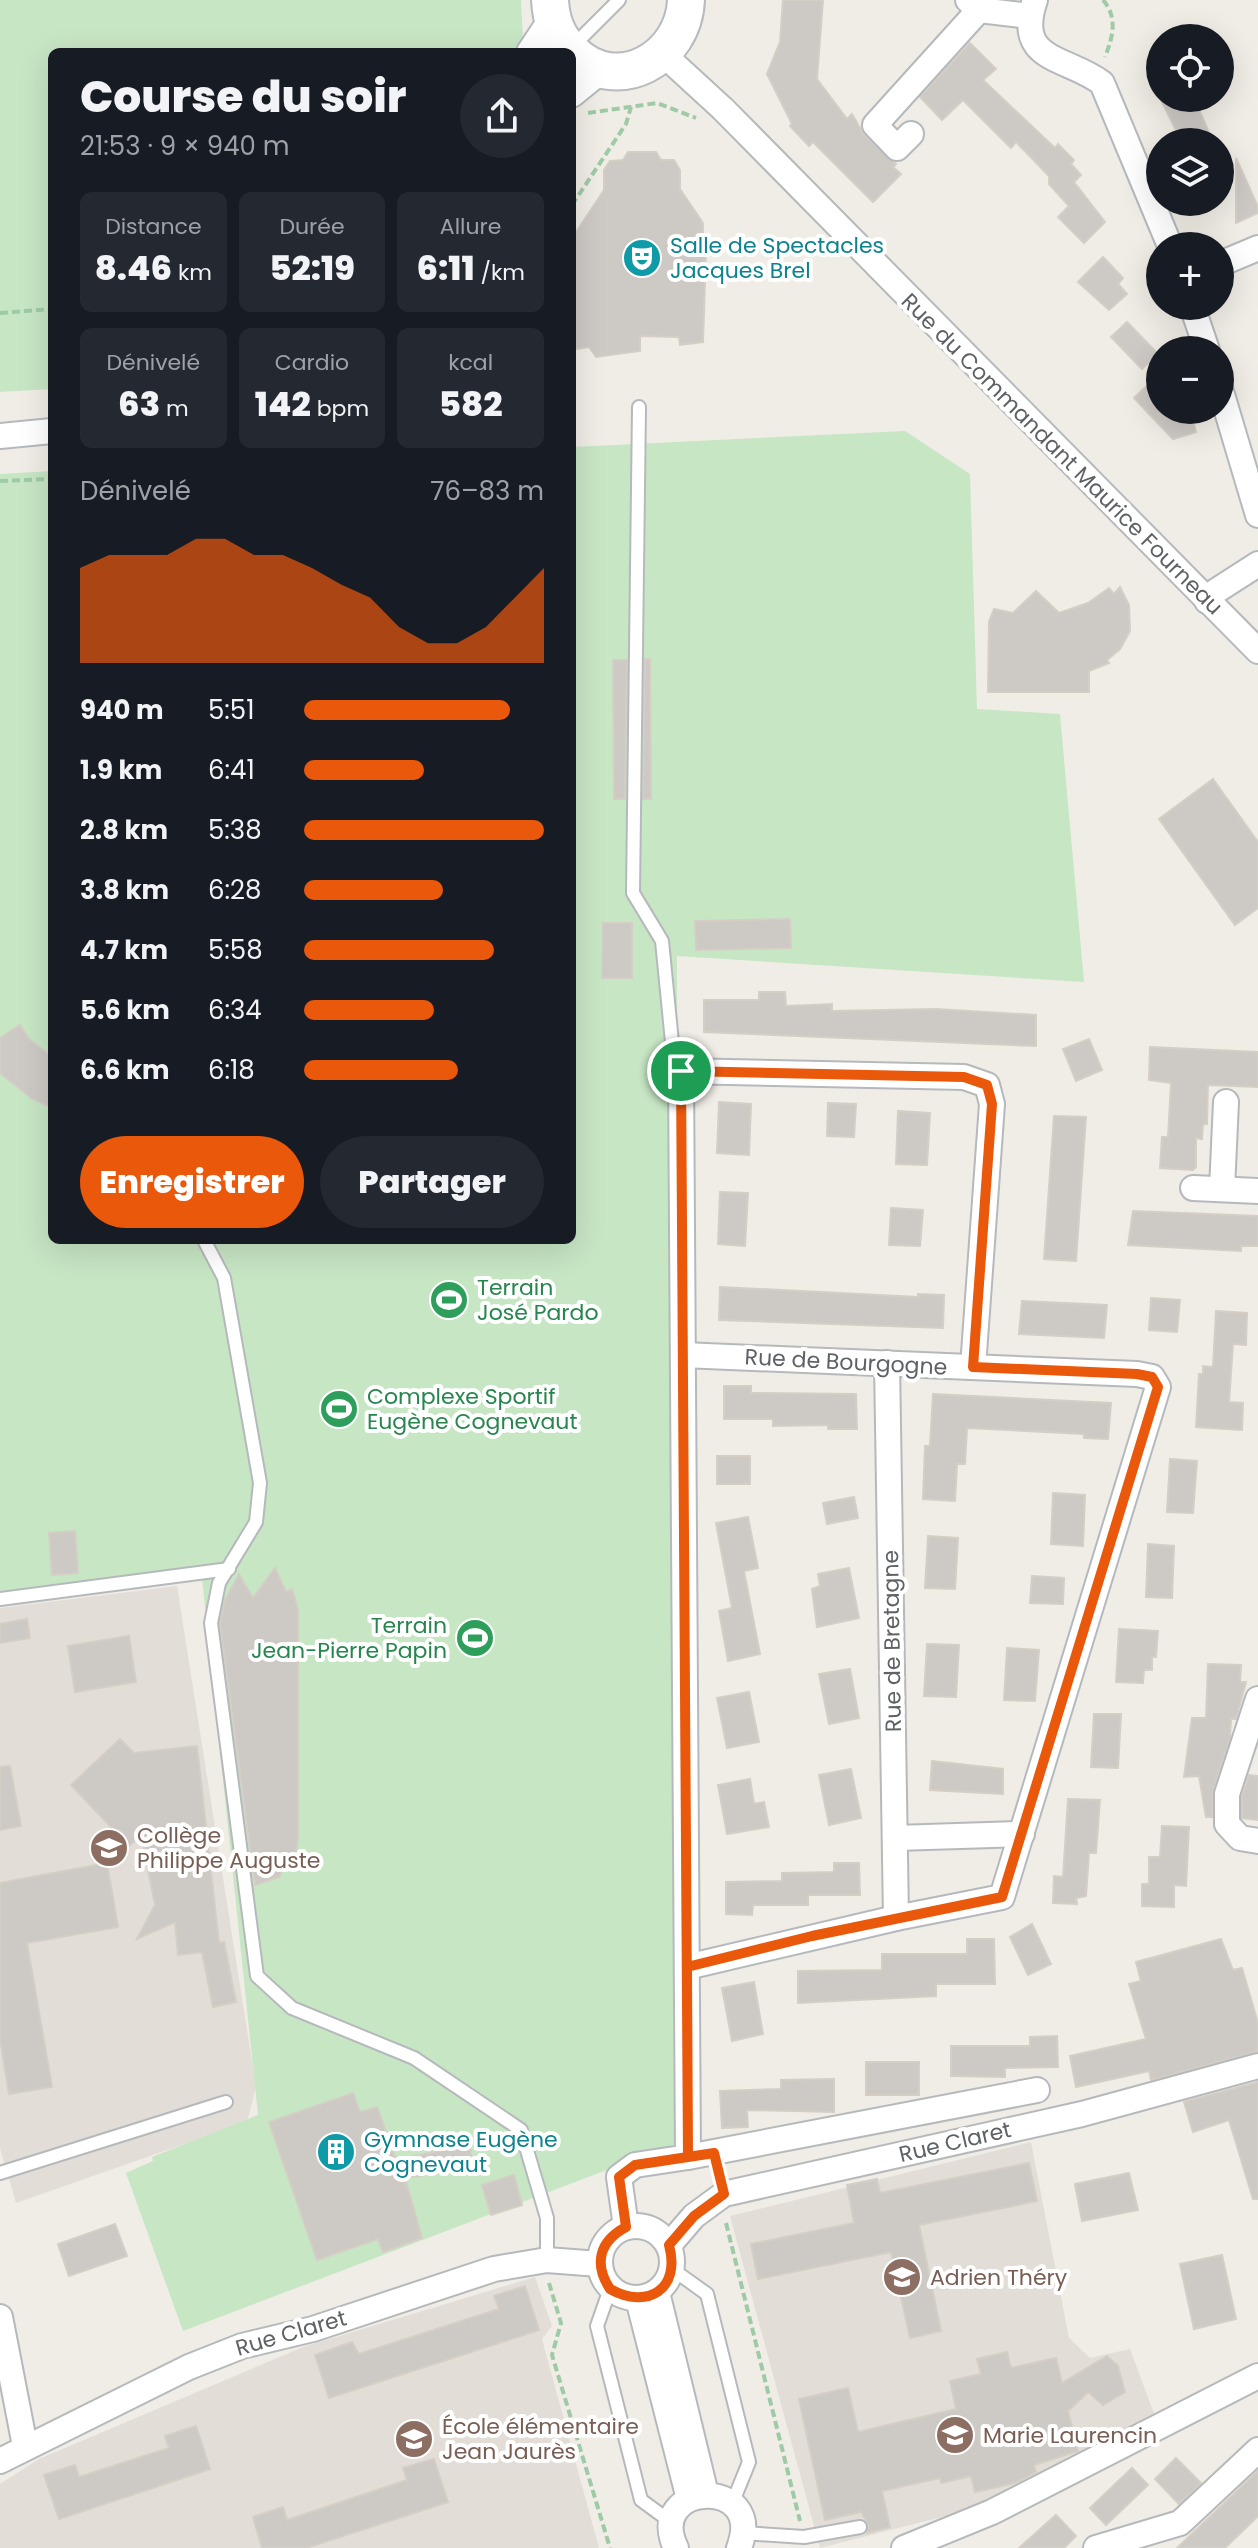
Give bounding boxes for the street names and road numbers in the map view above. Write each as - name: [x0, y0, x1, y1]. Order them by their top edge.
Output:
- street label: Rue du Commandant Maurice Fourneau: [894, 286, 1230, 622]
- street label: Rue de Bourgogne: [744, 1341, 948, 1383]
- street label: Rue de Bretagne: [875, 1550, 909, 1732]
- street label: Rue Claret: [896, 2114, 1014, 2170]
- street label: Rue Claret: [232, 2302, 350, 2364]

